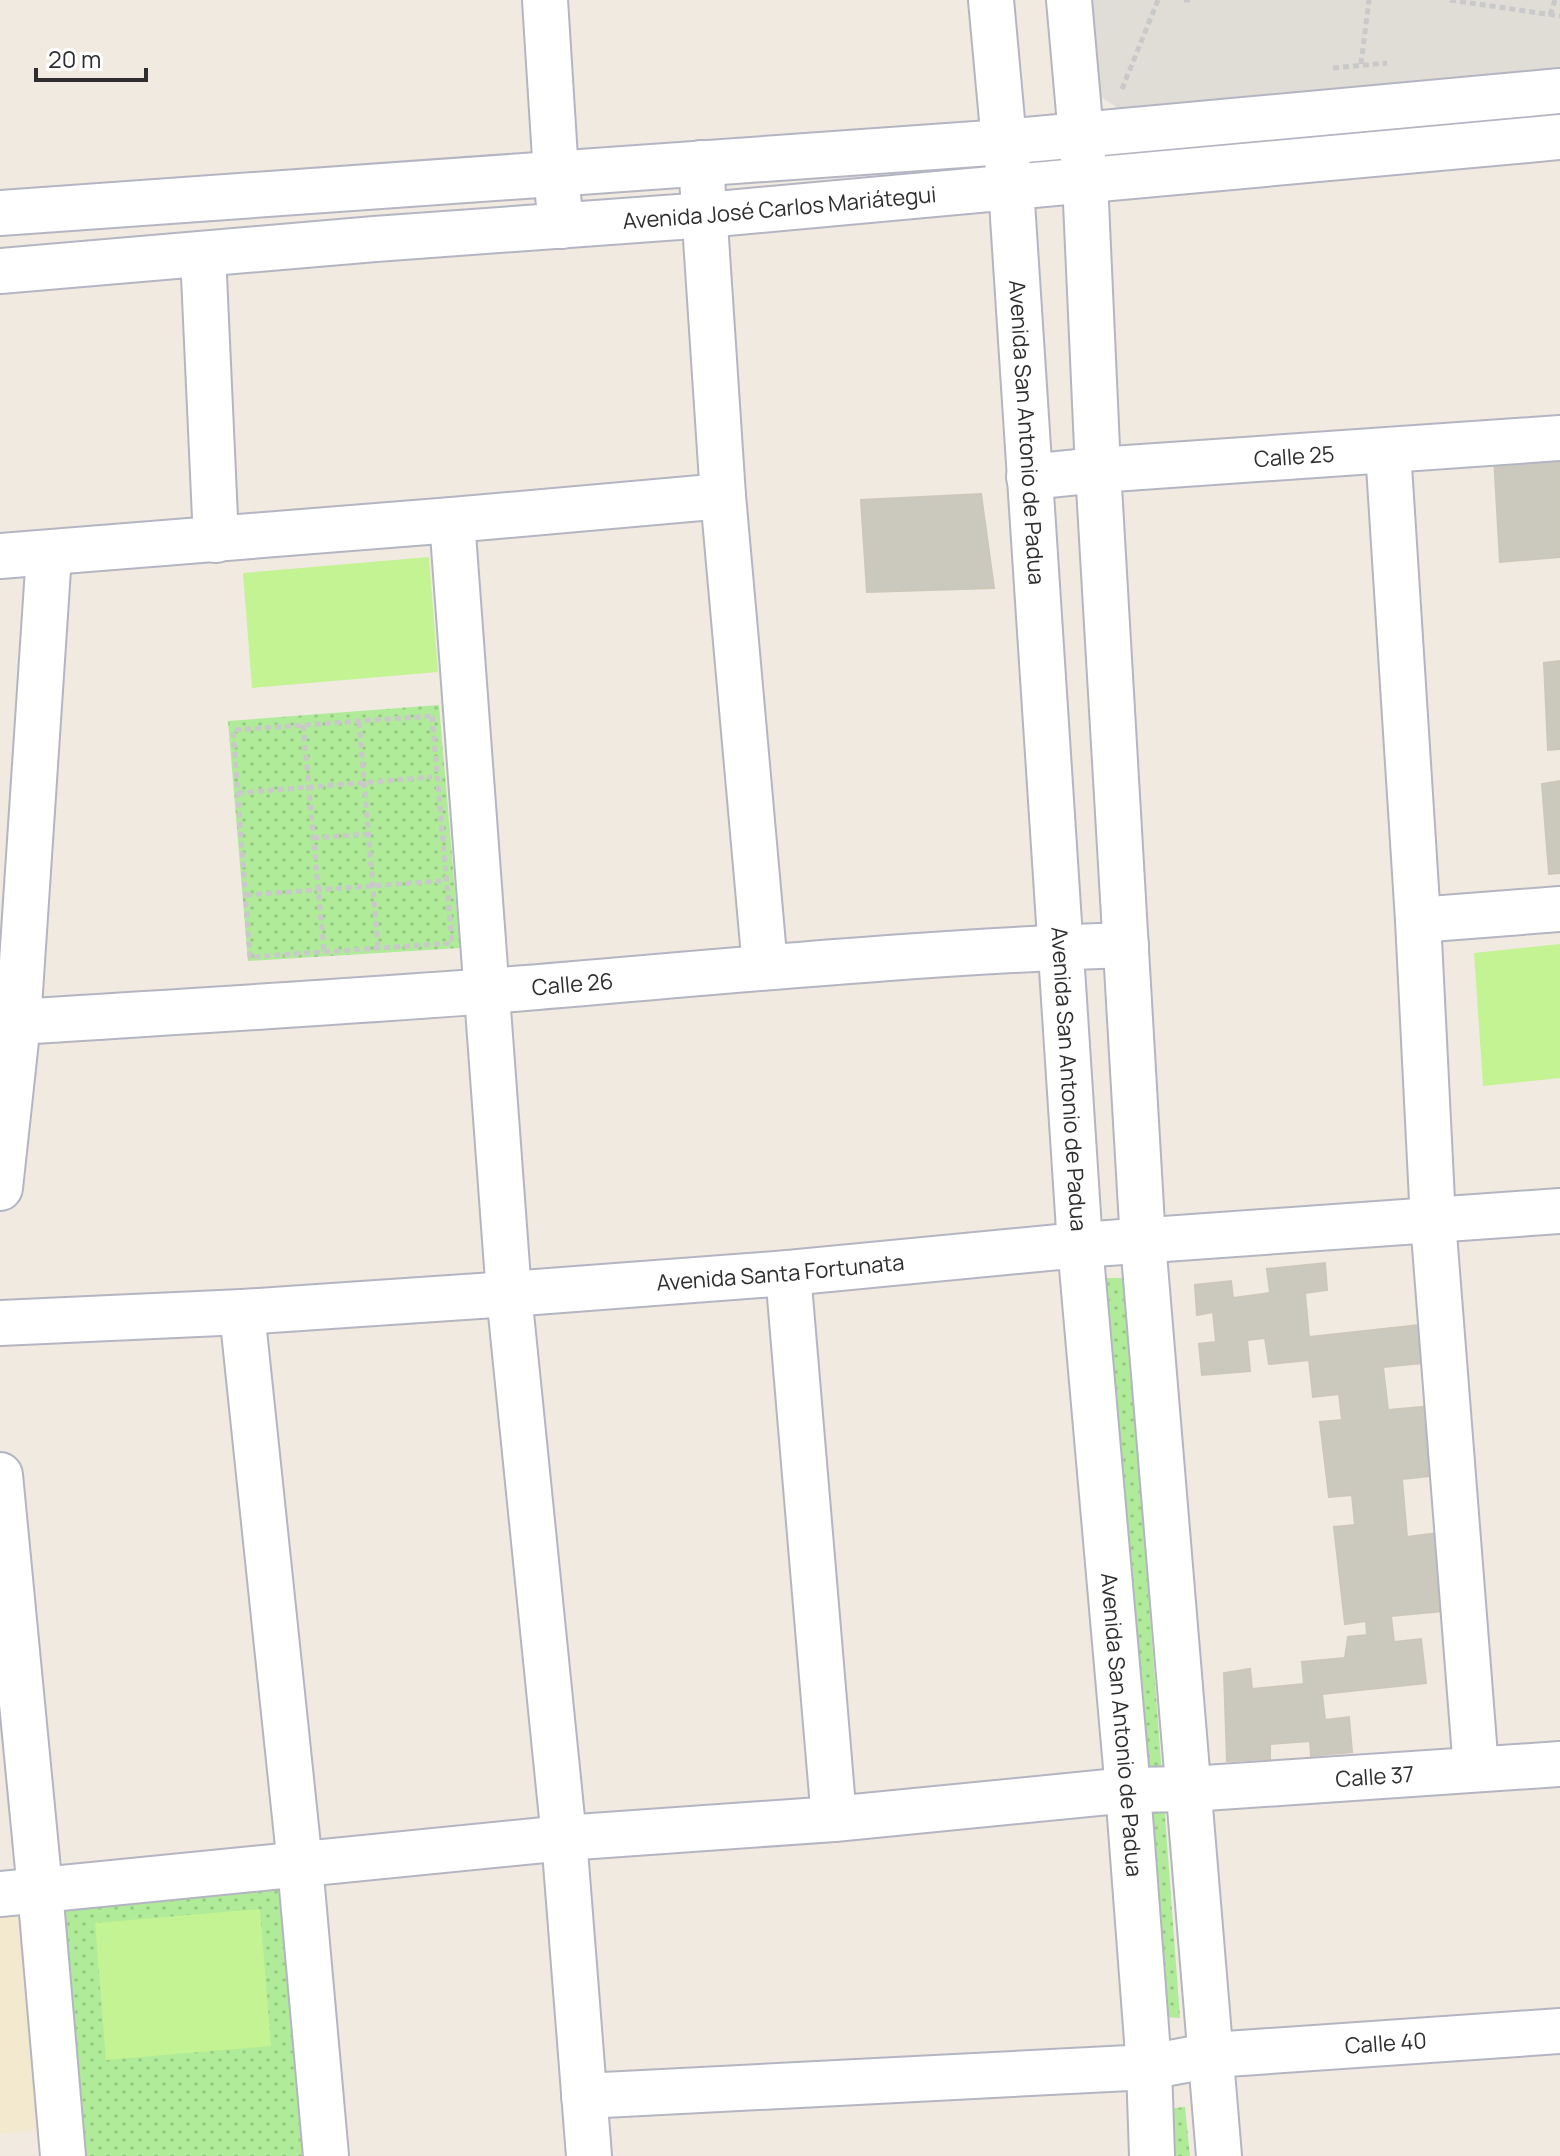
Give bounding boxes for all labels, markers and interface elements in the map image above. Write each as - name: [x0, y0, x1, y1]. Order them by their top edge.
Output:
- scale bar: [36, 32, 146, 82]
- text: 20 m: [48, 42, 101, 75]
- street label: Avenida José Carlos Mariátegui: [622, 179, 938, 236]
- street label: Avenida San Antonio de Padua: [1002, 279, 1052, 586]
- street label: Calle 25: [1253, 439, 1336, 474]
- street label: Avenida San Antonio de Padua: [1044, 926, 1094, 1232]
- street label: Calle 26: [531, 966, 615, 1002]
- street label: Avenida Santa Fortunata: [655, 1247, 906, 1298]
- street label: Avenida San Antonio de Padua: [1094, 1571, 1150, 1878]
- street label: Calle 37: [1334, 1759, 1415, 1794]
- street label: Calle 40: [1344, 2025, 1428, 2061]

